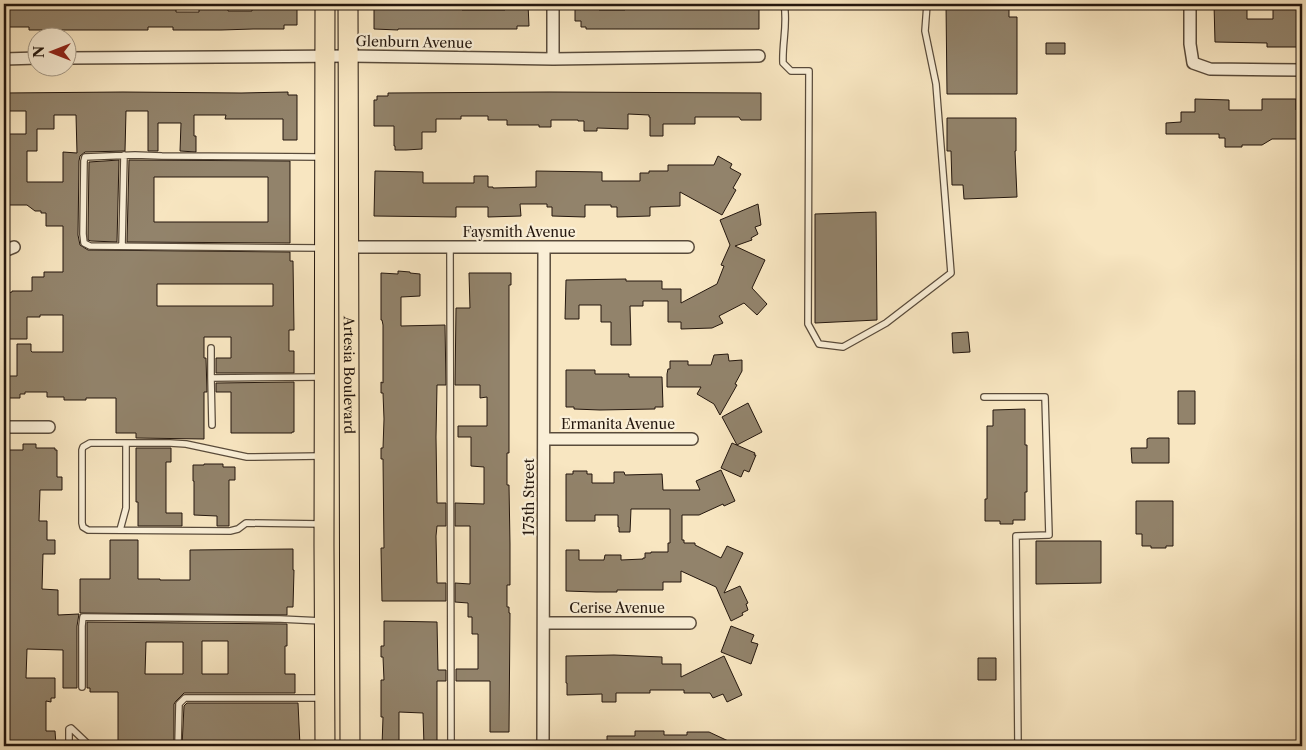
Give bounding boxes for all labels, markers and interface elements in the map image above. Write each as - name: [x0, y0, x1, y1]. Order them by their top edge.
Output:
- north arrow: [28, 28, 78, 78]
- street label: Glenburn Avenue: [356, 32, 473, 52]
- text: N: [30, 46, 48, 58]
- street label: Faysmith Avenue: [462, 223, 576, 241]
- street label: Artesia Boulevard: [340, 315, 358, 434]
- street label: Ermanita Avenue: [561, 415, 675, 433]
- street label: 175th Street: [520, 458, 538, 536]
- street label: Cerise Avenue: [569, 599, 665, 617]

